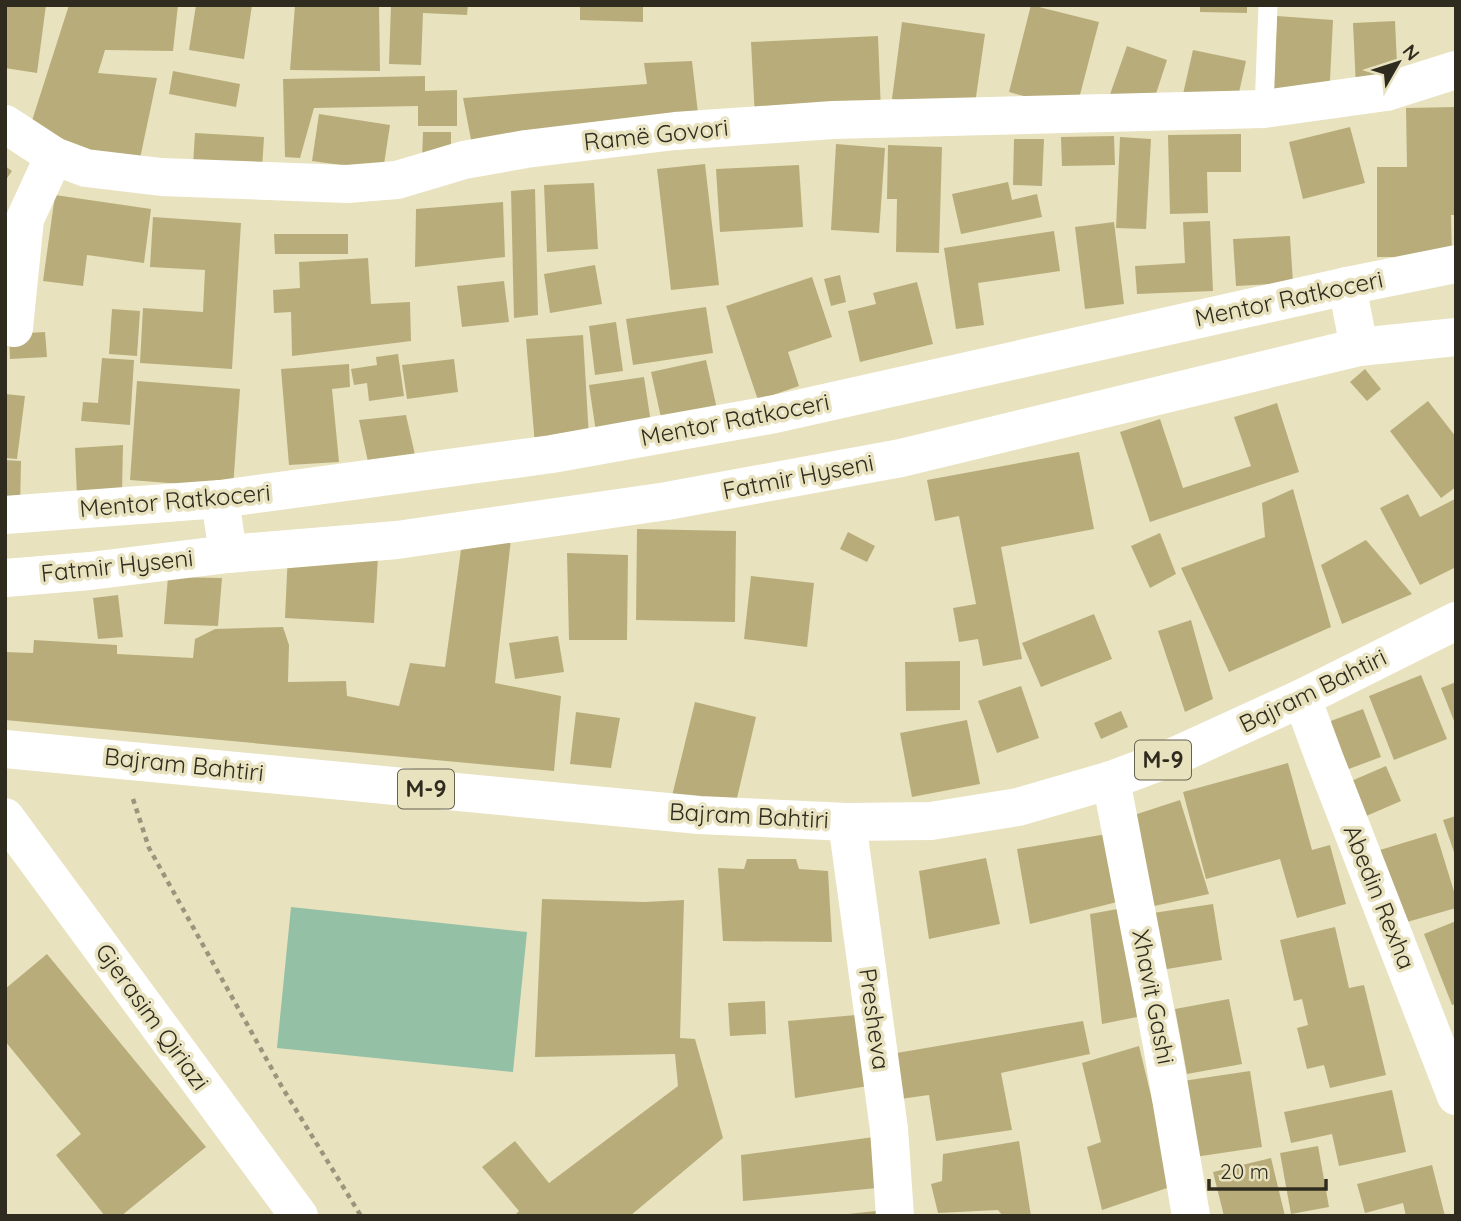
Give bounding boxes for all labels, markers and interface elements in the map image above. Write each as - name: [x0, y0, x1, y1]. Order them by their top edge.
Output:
- north arrow: [1363, 28, 1433, 98]
- text: N: [1397, 39, 1425, 65]
- street label: Ramë Govori: [582, 111, 730, 157]
- street label: Mentor Ratkoceri: [1192, 263, 1386, 333]
- street label: Mentor Ratkoceri: [638, 386, 832, 452]
- street label: Fatmir Hyseni: [720, 447, 876, 505]
- street label: Mentor Ratkoceri: [78, 477, 272, 523]
- street label: Fatmir Hyseni: [39, 542, 195, 588]
- street label: Bajram Bahtiri: [1234, 642, 1391, 739]
- road number: M-9: [1135, 740, 1191, 780]
- street label: Bajram Bahtiri: [103, 741, 265, 787]
- road number: M-9: [398, 769, 454, 808]
- street label: Bajram Bahtiri: [668, 796, 830, 834]
- street label: Abedin Rexha: [1337, 820, 1422, 973]
- street label: Xhavit Gashi: [1126, 927, 1182, 1067]
- street label: Gjerasim Qiriazi: [89, 937, 216, 1096]
- street label: Presheva: [853, 966, 897, 1072]
- scale bar: [1209, 1148, 1326, 1192]
- text: 20 m: [1220, 1158, 1269, 1184]

